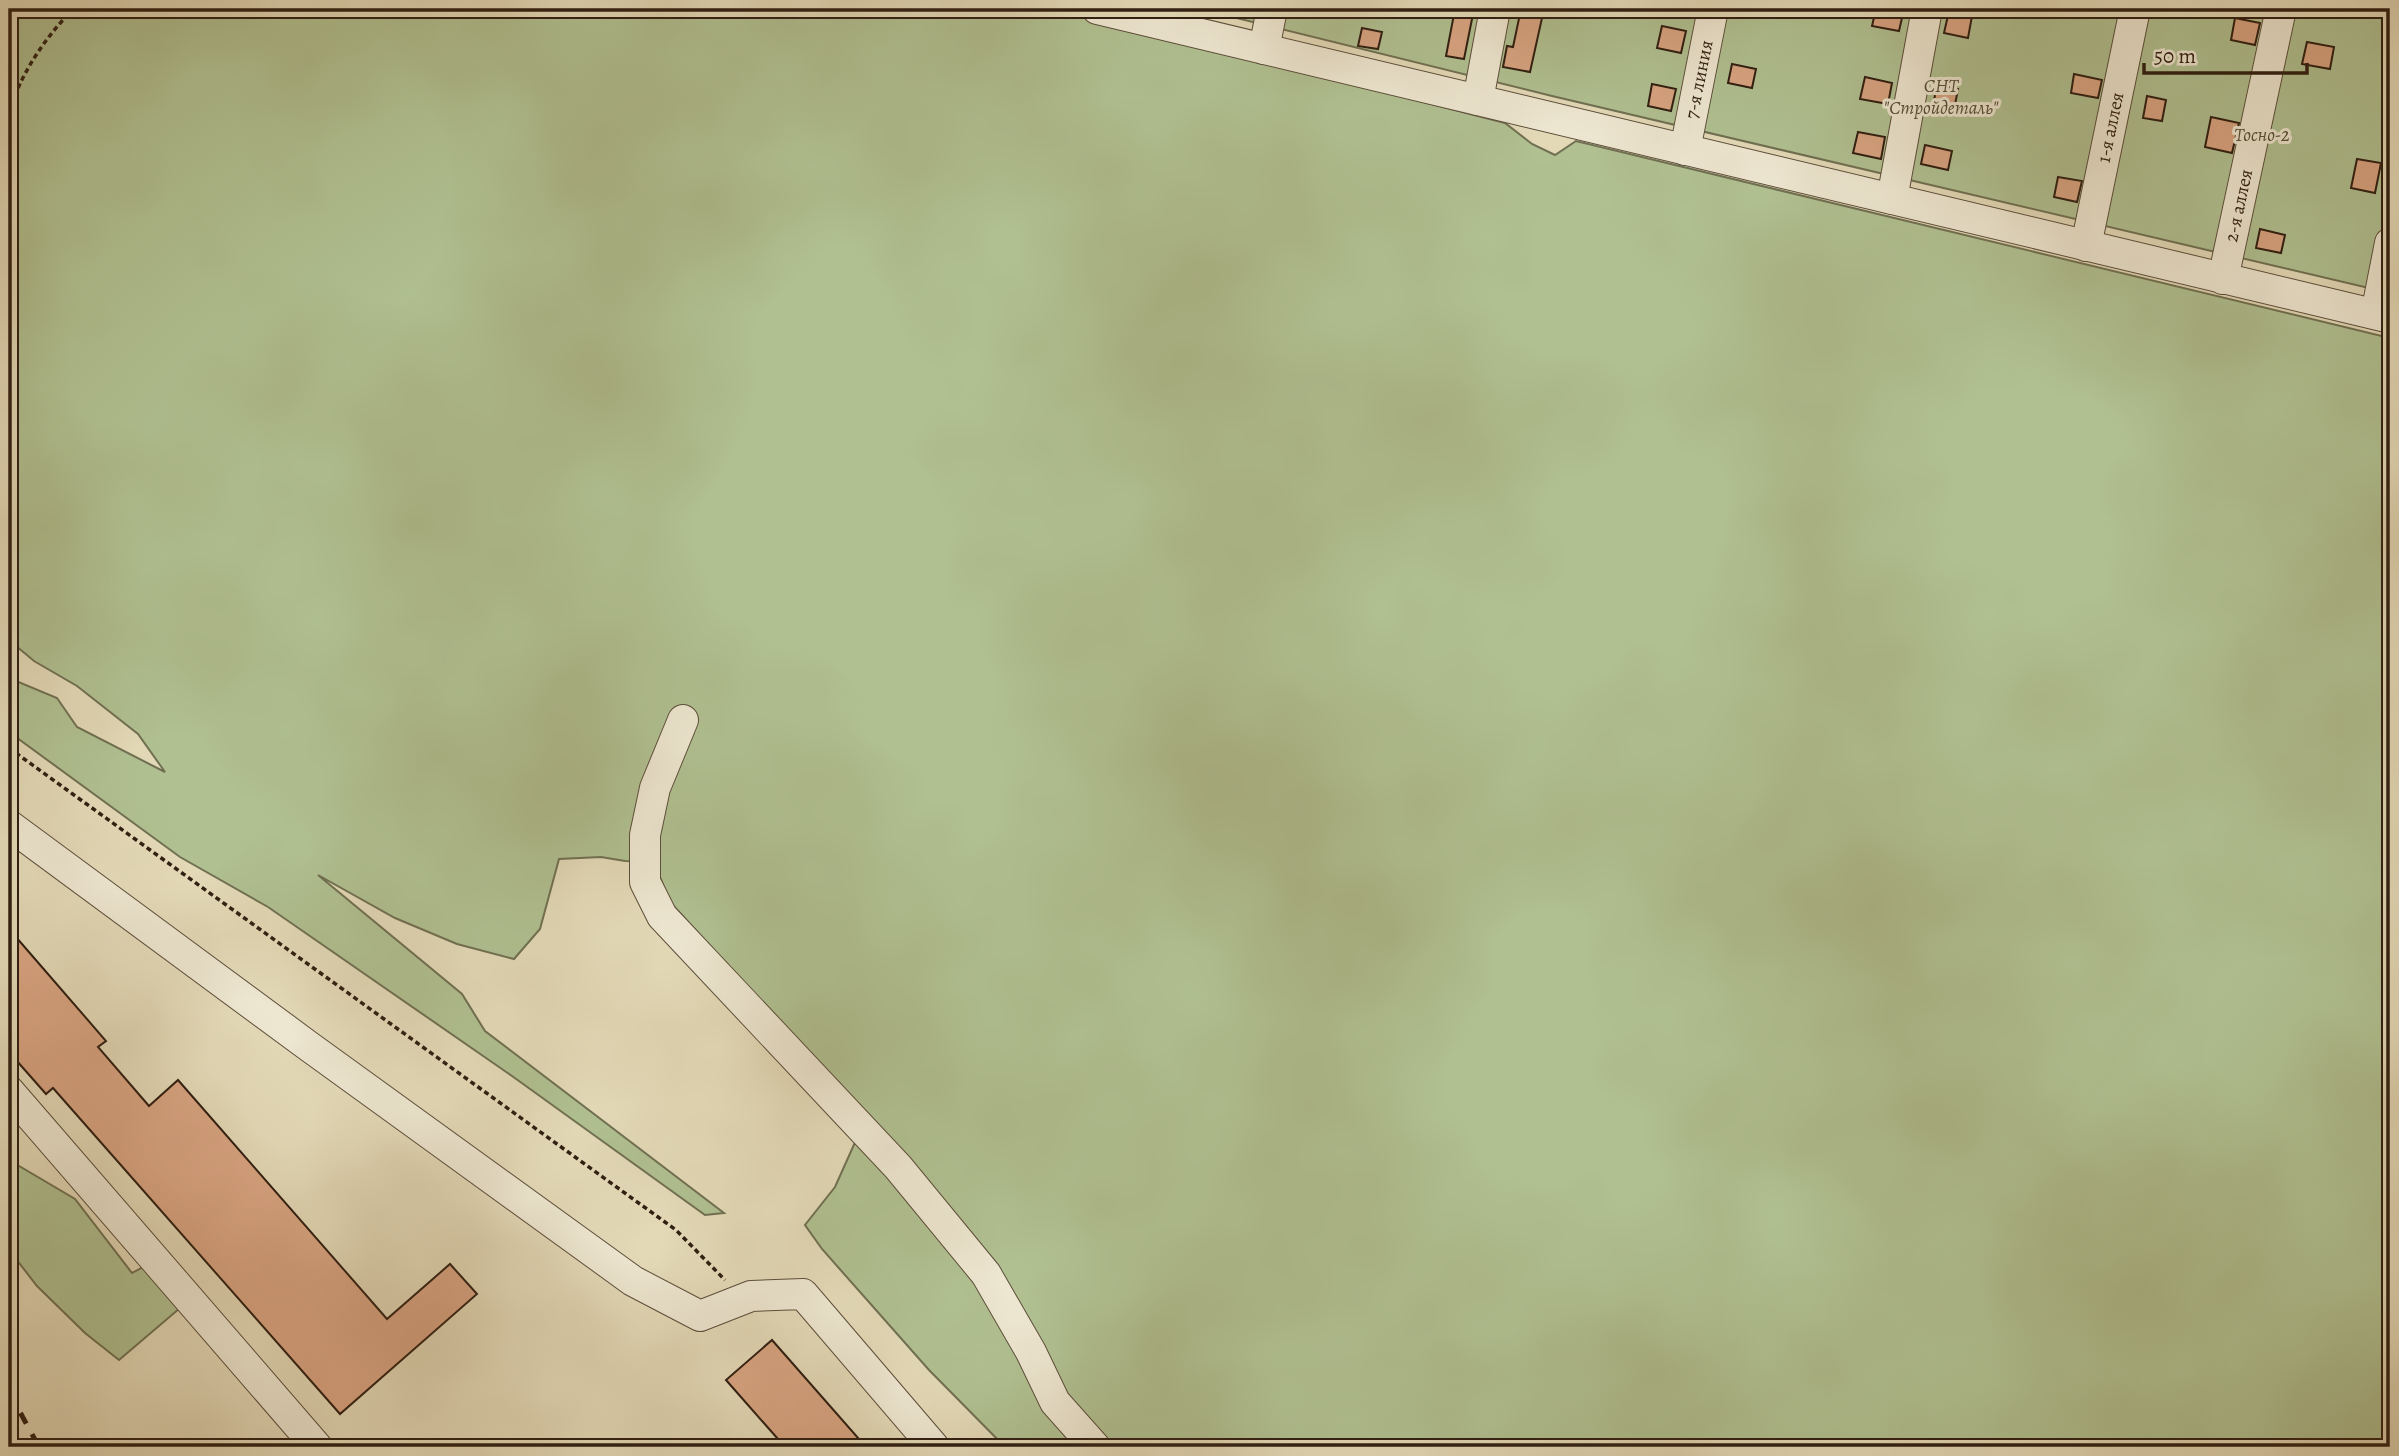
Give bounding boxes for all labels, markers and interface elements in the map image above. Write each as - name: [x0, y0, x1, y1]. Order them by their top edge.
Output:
- scale bar: [2144, 32, 2306, 76]
- street label: 7-я линия: [1679, 38, 1720, 121]
- text: 50 m: [2154, 42, 2196, 70]
- park label: СНТ "Стройдеталь": [1884, 73, 1999, 121]
- street label: 1-я аллея: [2091, 90, 2130, 165]
- park label: Тосно-2: [2234, 122, 2290, 148]
- street label: 2-я аллея: [2218, 167, 2259, 245]

